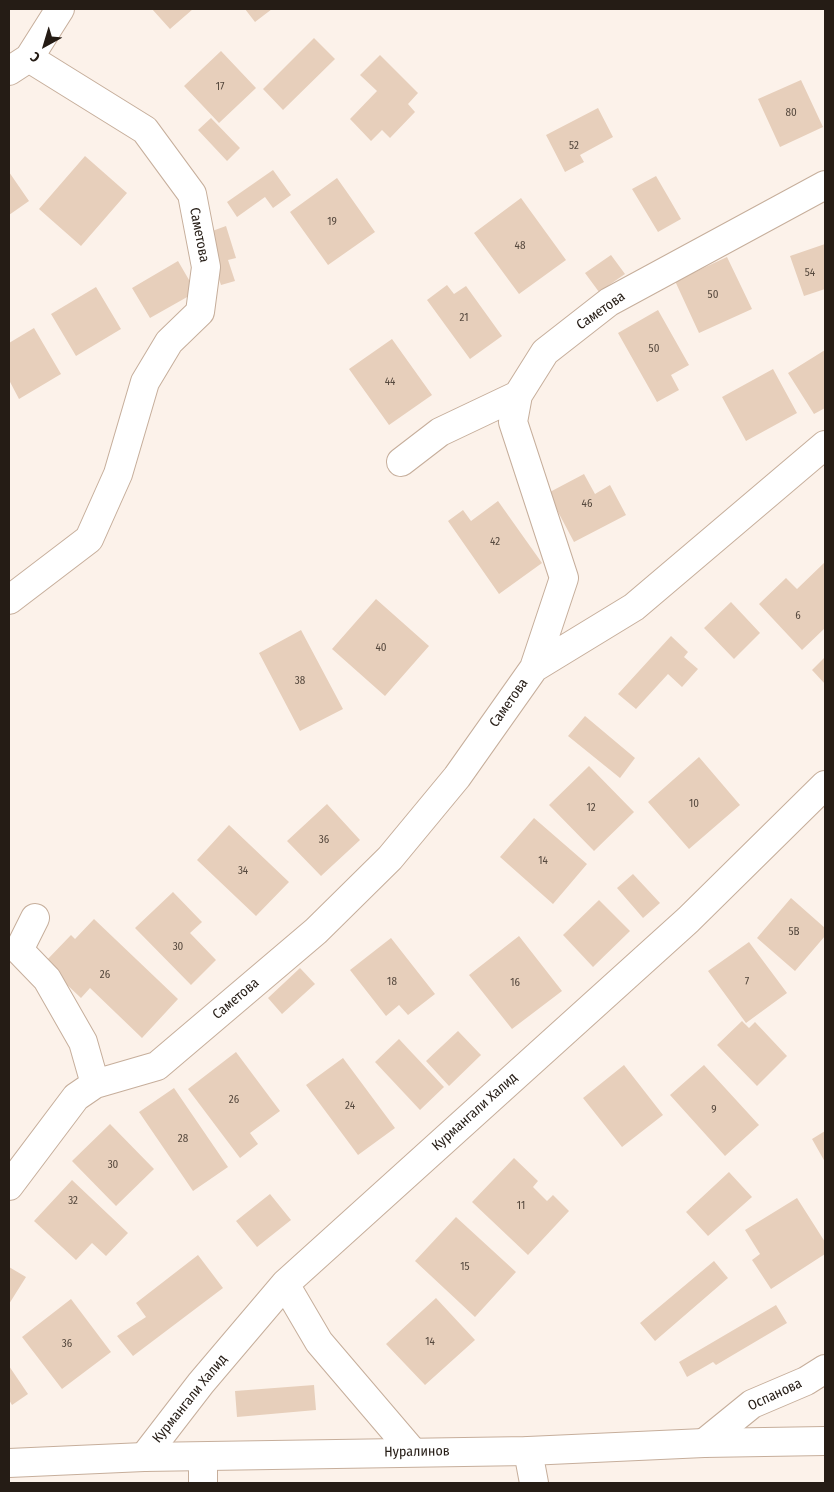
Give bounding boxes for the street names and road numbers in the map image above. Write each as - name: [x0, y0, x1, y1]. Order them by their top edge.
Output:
- street label: Саметова: [185, 206, 213, 264]
- street label: Саметова: [573, 288, 629, 334]
- street label: Саметова: [486, 675, 532, 731]
- street label: Саметова: [209, 975, 263, 1023]
- street label: Курмангали Халид: [429, 1069, 521, 1155]
- street label: Курмангали Халид: [149, 1351, 231, 1447]
- street label: Оспанова: [745, 1375, 805, 1415]
- street label: Нуралинов: [384, 1443, 450, 1461]

